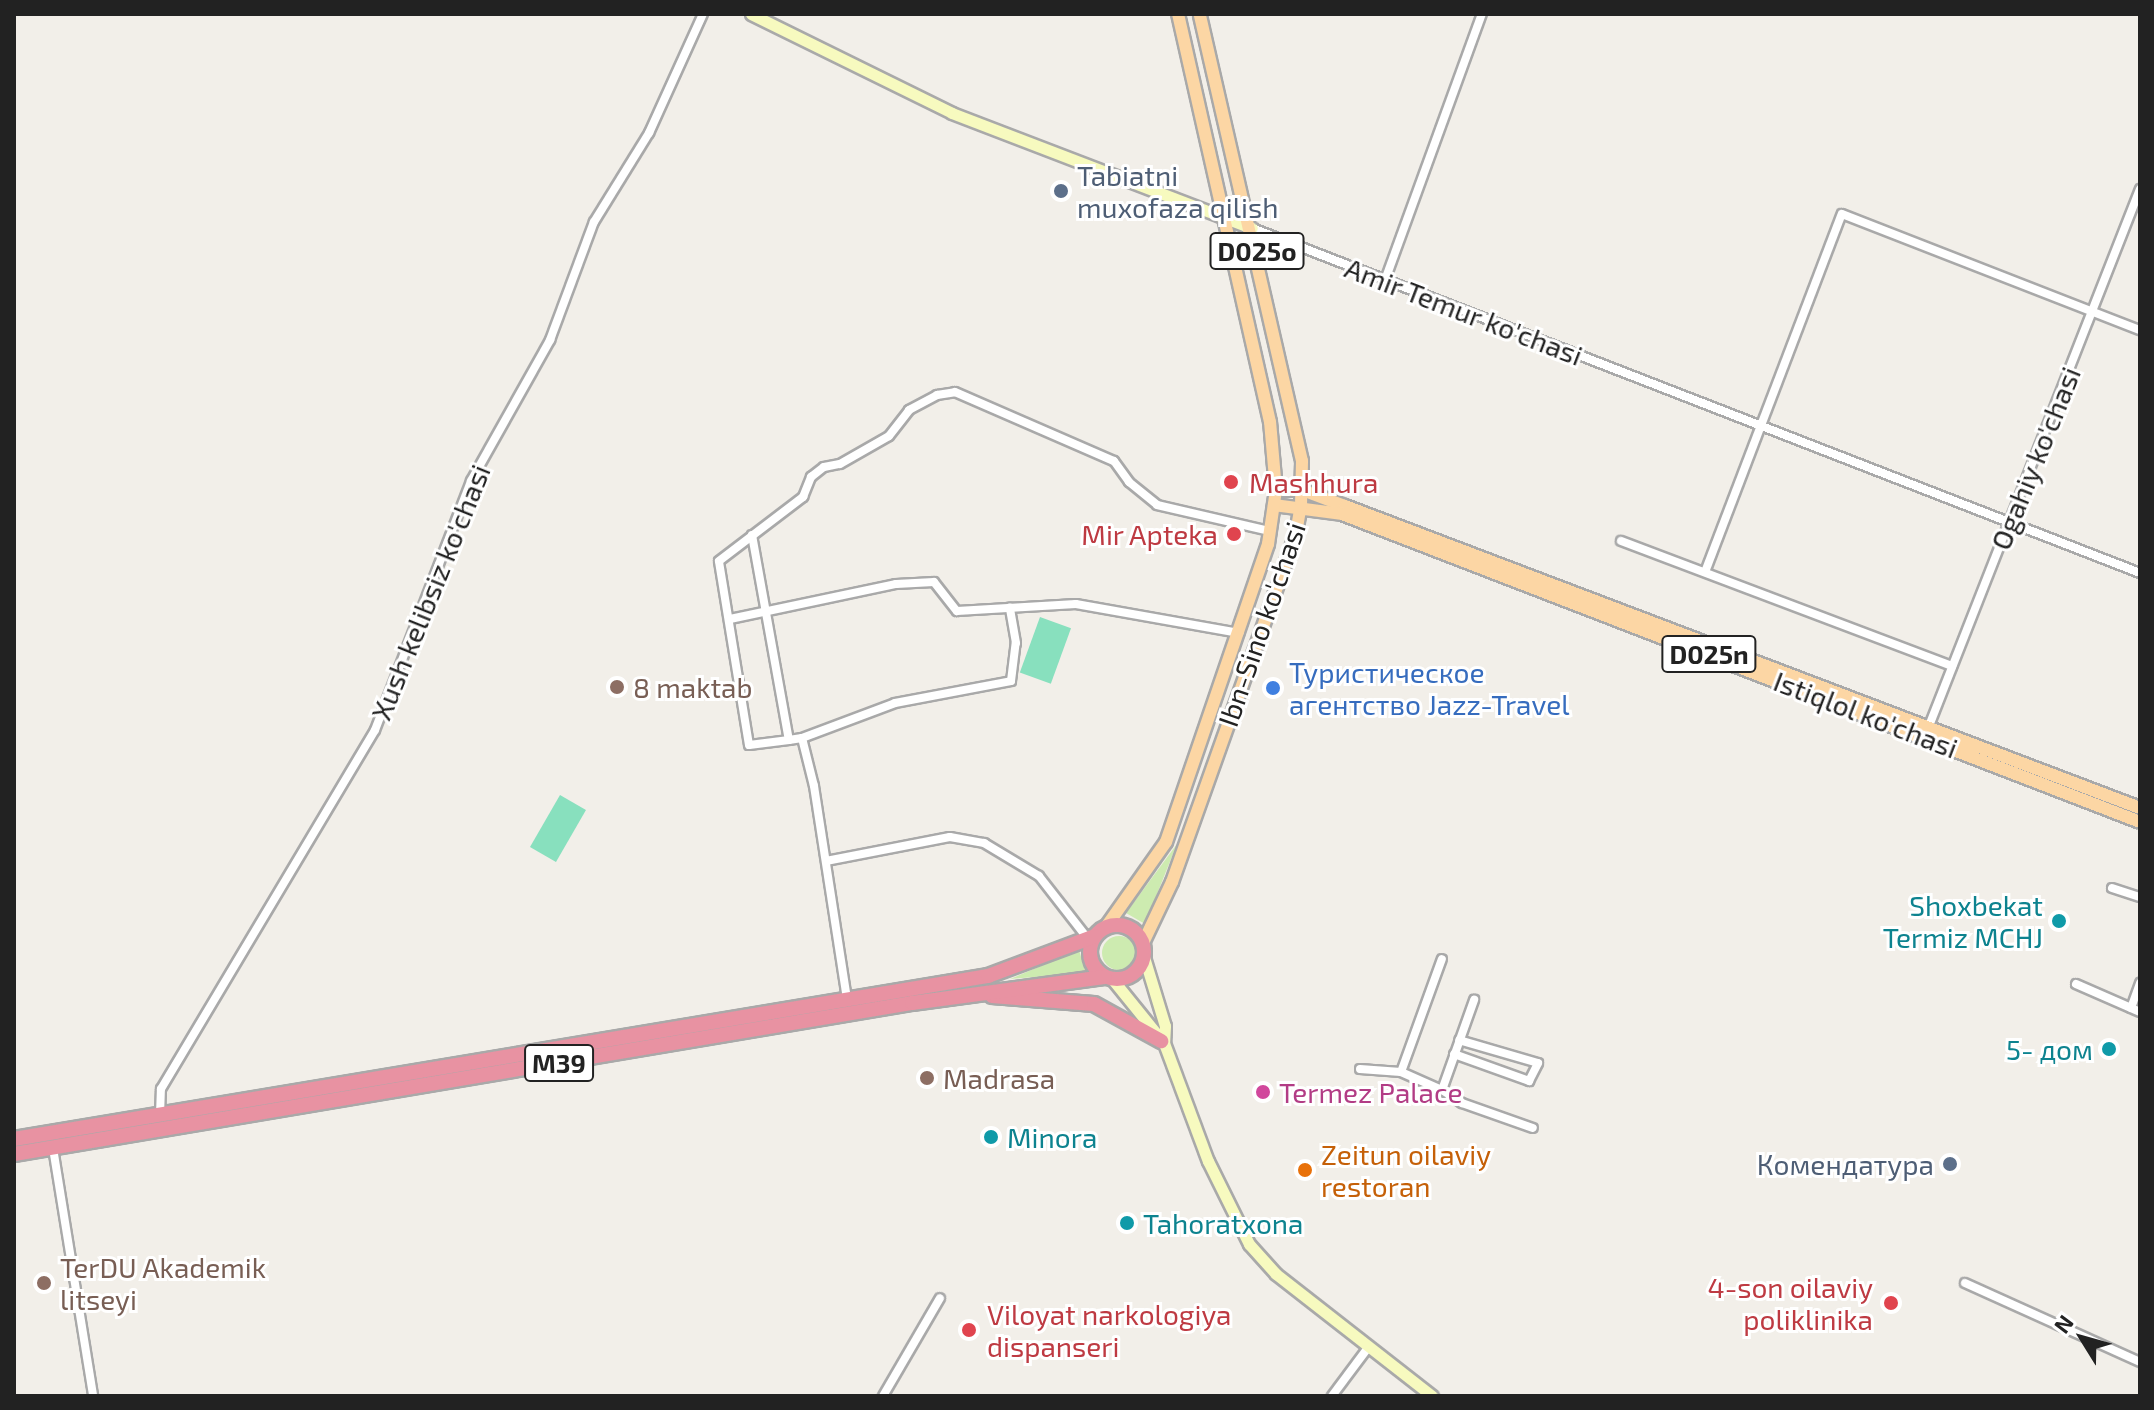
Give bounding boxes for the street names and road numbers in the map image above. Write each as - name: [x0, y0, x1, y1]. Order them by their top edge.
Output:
- road number: D025o: [1209, 229, 1305, 273]
- street label: Amir Temur ko'chasi: [1340, 250, 1588, 372]
- street label: Ogahiy ko'chasi: [1983, 361, 2087, 555]
- street label: Xush kelibsiz ko'chasi: [363, 459, 497, 725]
- street label: Ibn-Sino ko'chasi: [1210, 517, 1312, 731]
- road number: D025n: [1661, 632, 1757, 676]
- street label: Istiqlol ko'chasi: [1769, 663, 1963, 765]
- road number: M39: [523, 1041, 595, 1085]

